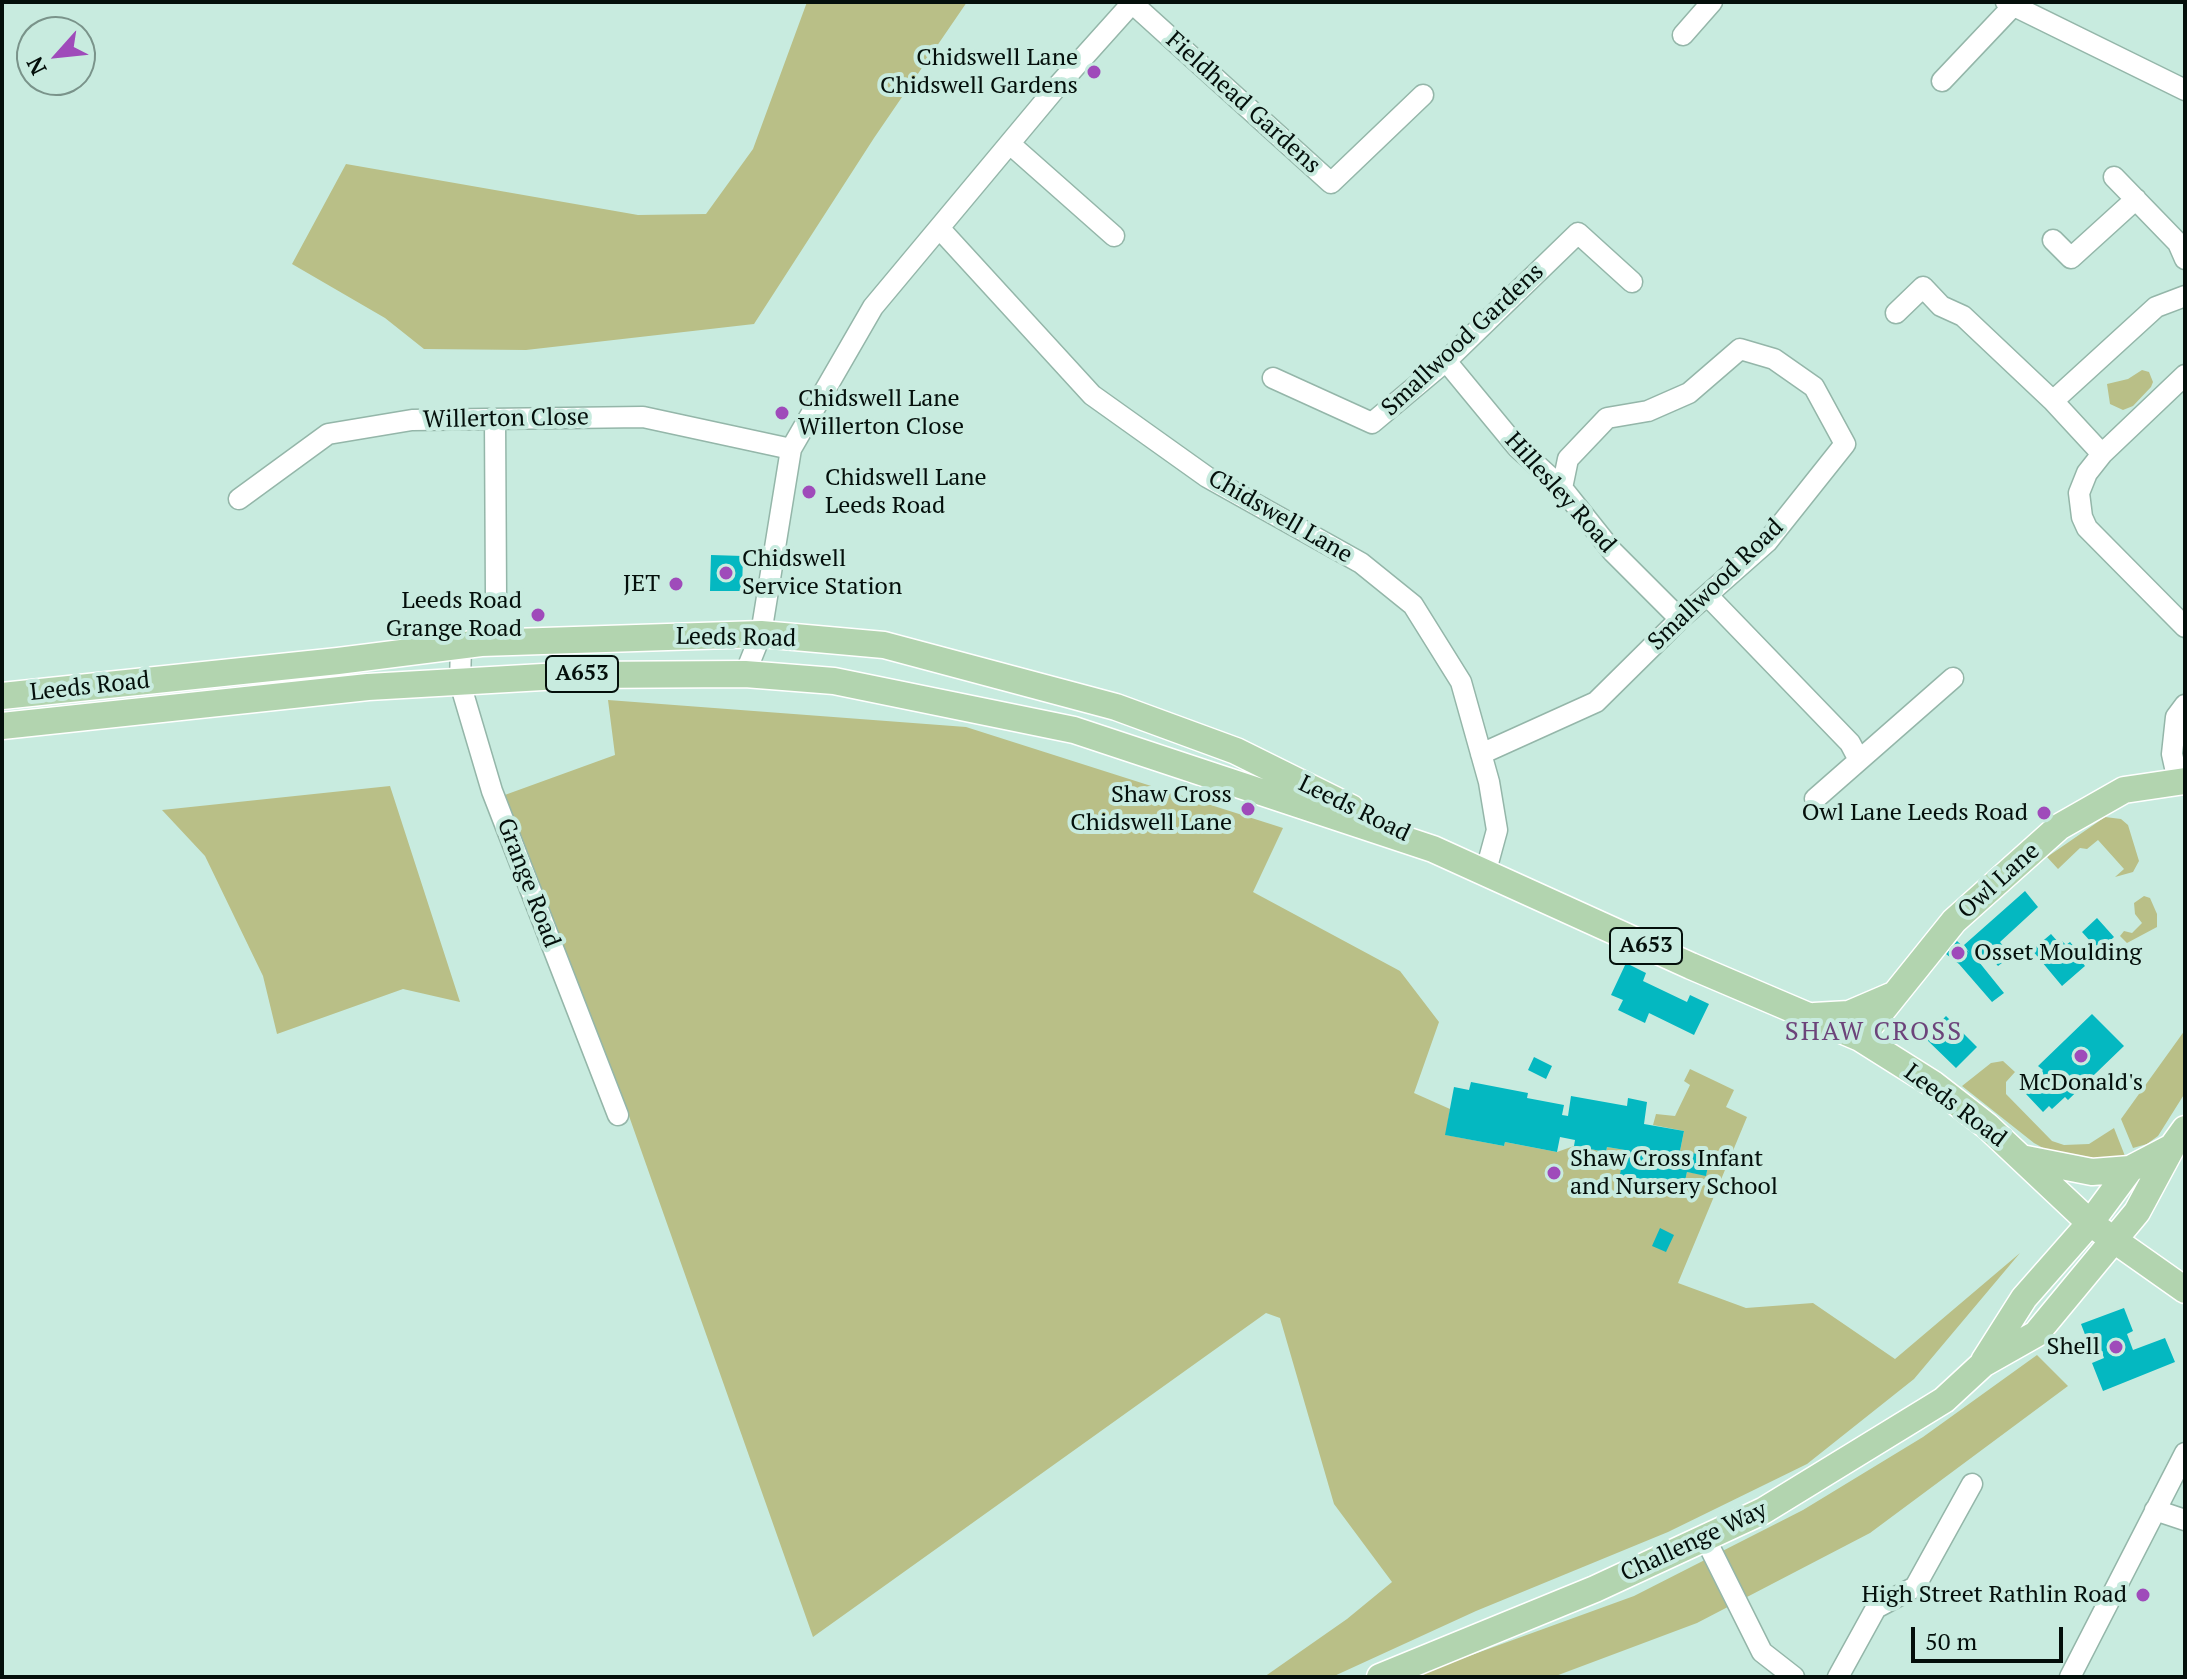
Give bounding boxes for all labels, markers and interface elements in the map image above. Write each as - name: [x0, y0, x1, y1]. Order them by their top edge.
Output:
- north arrow: [16, 16, 96, 96]
- street label: Fieldhead Gardens: [1160, 26, 1326, 180]
- place label: Chidswell Lane Chidswell Gardens: [880, 44, 1078, 100]
- text: N: [19, 52, 53, 80]
- marker: Chidswell Lane Chidswell Gardens: [1085, 63, 1103, 81]
- street label: Smallwood Gardens: [1376, 258, 1550, 422]
- place label: Chidswell Lane Willerton Close: [798, 385, 964, 441]
- street label: Willerton Close: [423, 403, 589, 435]
- marker: Chidswell Lane Willerton Close: [773, 404, 791, 422]
- street label: Hillesley Road: [1498, 427, 1622, 559]
- place label: Chidswell Lane Leeds Road: [825, 464, 987, 520]
- street label: Chidswell Lane: [1203, 464, 1357, 570]
- marker: Chidswell Lane Leeds Road: [800, 483, 818, 501]
- street label: Smallwood Road: [1642, 513, 1790, 657]
- place label: Chidswell Service Station: [742, 545, 902, 601]
- marker: Chidswell Service Station: [717, 564, 735, 582]
- place label: JET: [623, 570, 660, 598]
- marker: JET: [667, 575, 685, 593]
- place label: Leeds Road Grange Road: [386, 587, 522, 643]
- marker: Leeds Road Grange Road: [529, 606, 547, 624]
- street label: Leeds Road: [676, 623, 796, 653]
- road number: A653: [546, 656, 618, 692]
- street label: Leeds Road: [29, 666, 151, 708]
- street label: Leeds Road: [1294, 770, 1414, 848]
- place label: Shaw Cross Chidswell Lane: [1070, 781, 1232, 837]
- place label: Owl Lane Leeds Road: [1802, 799, 2028, 827]
- marker: Shaw Cross Chidswell Lane: [1239, 800, 1257, 818]
- marker: Owl Lane Leeds Road: [2035, 804, 2053, 822]
- street label: Grange Road: [490, 814, 566, 952]
- street label: Owl Lane: [1952, 837, 2046, 925]
- road number: A653: [1610, 928, 1682, 964]
- place label: Osset Moulding: [1974, 939, 2142, 967]
- marker: Osset Moulding: [1949, 944, 1967, 962]
- district label: SHAW CROSS: [1785, 1017, 1963, 1049]
- marker: McDonald's: [2072, 1047, 2090, 1065]
- street label: Leeds Road: [1898, 1058, 2012, 1154]
- place label: McDonald's: [2019, 1069, 2143, 1097]
- place label: Shaw Cross Infant and Nursery School: [1570, 1145, 1778, 1201]
- marker: Shaw Cross Infant and Nursery School: [1545, 1164, 1563, 1182]
- place label: Shell: [2047, 1333, 2100, 1361]
- marker: Shell: [2107, 1338, 2125, 1356]
- street label: Challenge Way: [1616, 1496, 1772, 1588]
- place label: High Street Rathlin Road: [1861, 1581, 2127, 1609]
- marker: High Street Rathlin Road: [2134, 1586, 2152, 1604]
- scale bar: [1915, 1611, 2067, 1661]
- text: 50 m: [1925, 1625, 1977, 1657]

